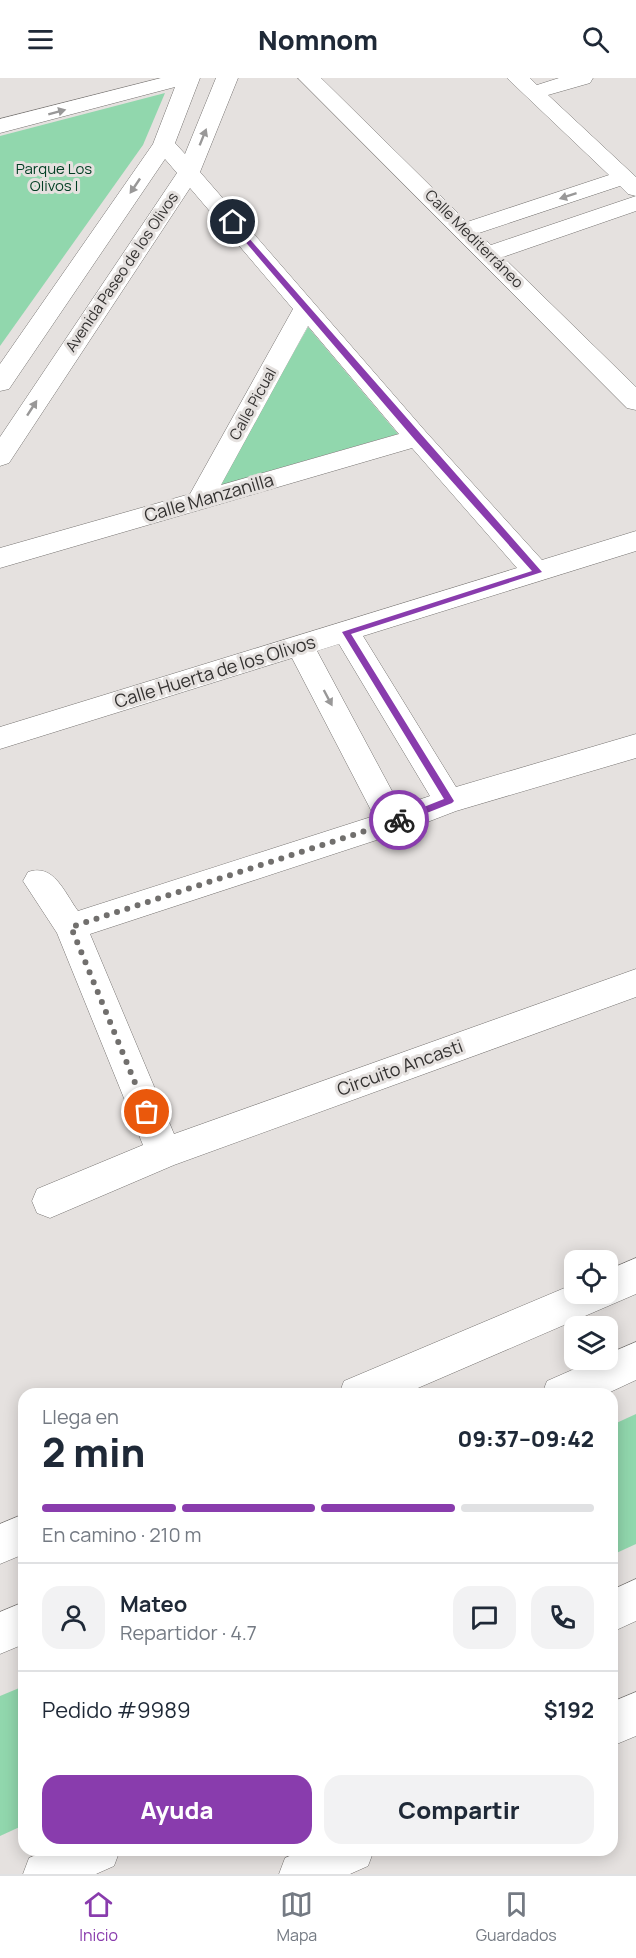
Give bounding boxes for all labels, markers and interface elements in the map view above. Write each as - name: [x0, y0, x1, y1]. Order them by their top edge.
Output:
- text: Nomnom: [258, 21, 378, 58]
- icon: menu: [24, 23, 57, 56]
- icon: search: [579, 23, 612, 56]
- one-way arrow: [47, 106, 66, 116]
- one-way arrow: [199, 128, 208, 146]
- park label: Parque Los Olivos I: [16, 158, 92, 196]
- one-way arrow: [130, 178, 141, 194]
- street label: Calle Mediterráneo: [420, 185, 528, 293]
- street label: Avenida Paseo de los Olivos: [60, 188, 183, 356]
- one-way arrow: [559, 192, 577, 201]
- pin: [207, 196, 258, 247]
- icon: home: [216, 205, 249, 238]
- street label: Calle Picual: [224, 364, 281, 444]
- one-way arrow: [26, 400, 37, 416]
- street label: Calle Manzanilla: [141, 467, 276, 527]
- street label: Calle Huerta de los Olivos: [111, 629, 318, 713]
- one-way arrow: [323, 690, 333, 707]
- courier: [369, 790, 429, 850]
- icon: bike: [383, 804, 416, 837]
- street label: Circuito Ancasti: [333, 1033, 466, 1101]
- pin: [121, 1086, 172, 1137]
- icon: bag: [130, 1095, 163, 1128]
- map controls: [564, 1250, 618, 1370]
- button: locate: [564, 1250, 618, 1304]
- button: layers: [564, 1316, 618, 1370]
- text: Llega en: [42, 1403, 119, 1430]
- text: 09:37–09:42: [458, 1424, 594, 1454]
- text: 2 min: [42, 1425, 145, 1479]
- text: En camino · 210 m: [42, 1521, 202, 1548]
- button: person: [42, 1586, 105, 1649]
- button: chat: [453, 1586, 516, 1649]
- button: phone: [531, 1586, 594, 1649]
- text: Mateo: [120, 1589, 187, 1619]
- text: Repartidor · 4.7: [120, 1619, 257, 1646]
- text: Pedido #9989: [42, 1695, 191, 1725]
- text: $192: [544, 1695, 594, 1725]
- button: Ayuda: [42, 1775, 312, 1844]
- button: Compartir: [324, 1775, 594, 1844]
- tab: Inicio: [79, 1888, 118, 1946]
- tab: Mapa: [277, 1888, 317, 1946]
- tab: Guardados: [476, 1888, 557, 1946]

